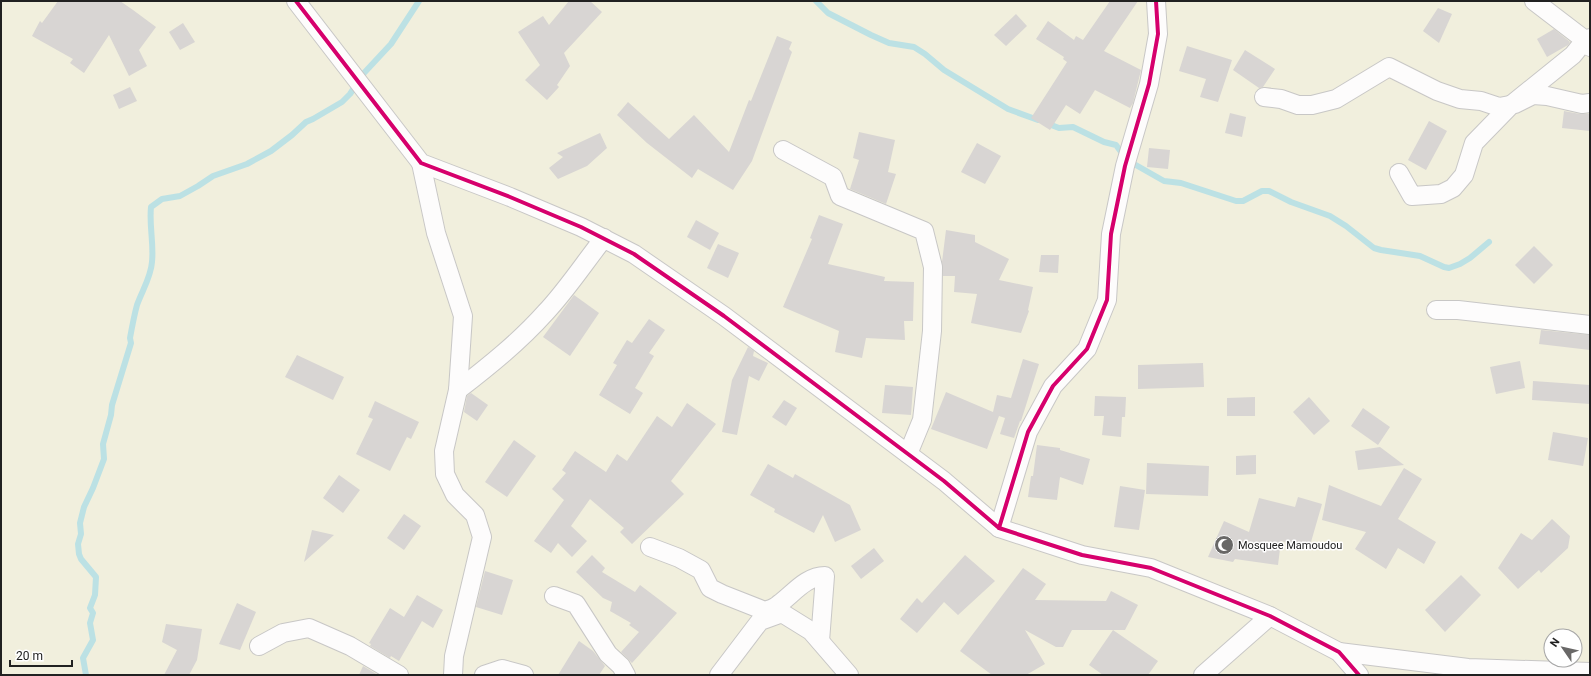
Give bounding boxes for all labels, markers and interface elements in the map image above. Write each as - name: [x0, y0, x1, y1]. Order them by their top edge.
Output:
- mosque icon: Mosquee Mamoudou: [1213, 534, 1235, 556]
- place label: Mosquee Mamoudou: [1238, 539, 1342, 552]
- north arrow: [1543, 628, 1583, 668]
- text: N: [1548, 636, 1563, 650]
- scale bar: [10, 642, 72, 668]
- text: 20 m: [16, 649, 43, 663]

